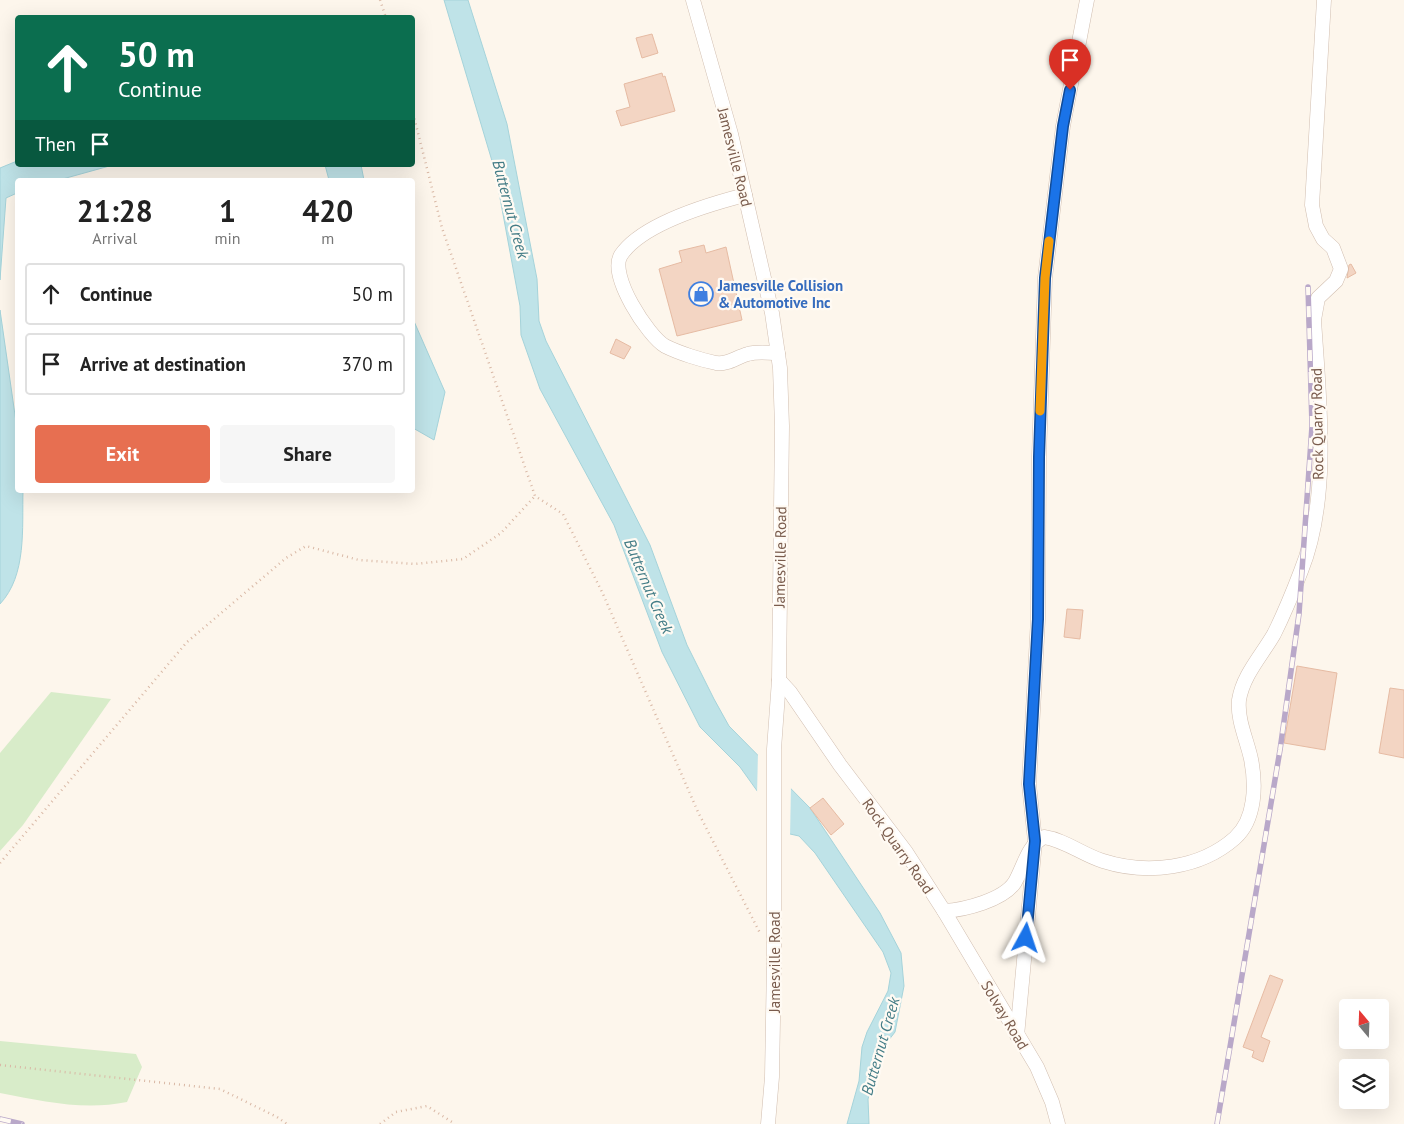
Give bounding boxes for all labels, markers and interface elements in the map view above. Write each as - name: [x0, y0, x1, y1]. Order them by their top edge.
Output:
- text: 50 m: [118, 31, 195, 77]
- icon: ahead: [35, 35, 100, 100]
- pin: [1049, 39, 1091, 90]
- icon: arrive: [1056, 46, 1084, 74]
- text: Continue: [118, 75, 202, 103]
- street label: Jamesville Road: [713, 105, 756, 208]
- icon: arrive: [86, 130, 114, 158]
- text: Then: [35, 132, 76, 156]
- water label: Butternut Creek: [488, 158, 534, 261]
- text: 21:28: [77, 191, 153, 230]
- text: 1: [219, 191, 236, 230]
- text: 420: [302, 191, 353, 230]
- text: Arrival: [92, 228, 137, 248]
- text: min: [215, 228, 241, 248]
- text: m: [321, 228, 334, 248]
- place label: Jamesville Collision & Automotive Inc: [717, 276, 843, 312]
- icon: ahead: [37, 280, 65, 308]
- shop icon: Jamesville Collision & Automotive Inc: [688, 281, 714, 307]
- text: Continue: [80, 282, 152, 306]
- text: 50 m: [352, 282, 393, 306]
- icon: arrive: [37, 350, 65, 378]
- text: Arrive at destination: [80, 352, 246, 376]
- text: 370 m: [341, 352, 393, 376]
- street label: Rock Quarry Road: [1307, 368, 1327, 480]
- button: Exit: [35, 425, 210, 483]
- button: Share: [220, 425, 395, 483]
- street label: Jamesville Road: [770, 506, 790, 609]
- water label: Butternut Creek: [620, 536, 678, 637]
- street label: Rock Quarry Road: [858, 795, 938, 897]
- street label: Jamesville Road: [765, 911, 784, 1014]
- position arrow: [999, 911, 1051, 963]
- street label: Solvay Road: [977, 977, 1033, 1053]
- water label: Butternut Creek: [856, 994, 904, 1097]
- north arrow: [1339, 999, 1389, 1049]
- map controls: [1339, 999, 1389, 1109]
- button: layers: [1339, 1059, 1389, 1109]

